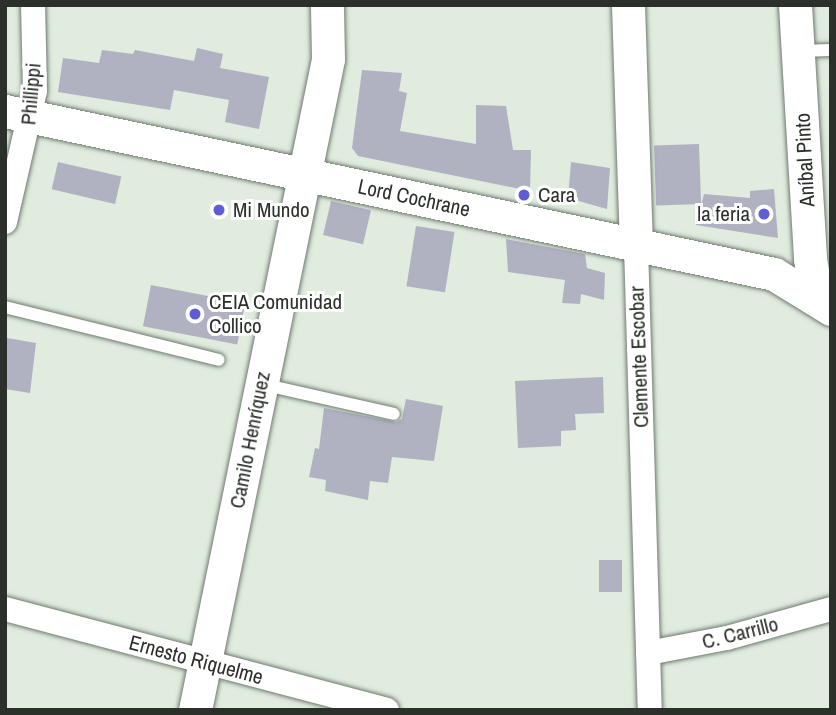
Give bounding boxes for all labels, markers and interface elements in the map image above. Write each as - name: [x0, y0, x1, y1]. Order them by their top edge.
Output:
- street label: Phillippi: [16, 62, 46, 126]
- street label: Aníbal Pinto: [790, 112, 820, 208]
- street label: Lord Cochrane: [356, 174, 472, 222]
- place label: Cara: [538, 182, 575, 208]
- marker: Cara: [516, 187, 532, 203]
- place label: Mi Mundo: [233, 197, 310, 223]
- place label: la feria: [697, 201, 750, 227]
- marker: Mi Mundo: [211, 202, 227, 218]
- marker: la feria: [756, 206, 772, 222]
- street label: Clemente Escobar: [624, 286, 654, 428]
- place label: CEIA Comunidad Collico: [209, 289, 343, 339]
- marker: CEIA Comunidad Collico: [187, 306, 203, 322]
- street label: Camilo Henríquez: [224, 369, 276, 511]
- street label: C. Carrillo: [699, 611, 781, 655]
- street label: Ernesto Riquelme: [126, 630, 266, 690]

